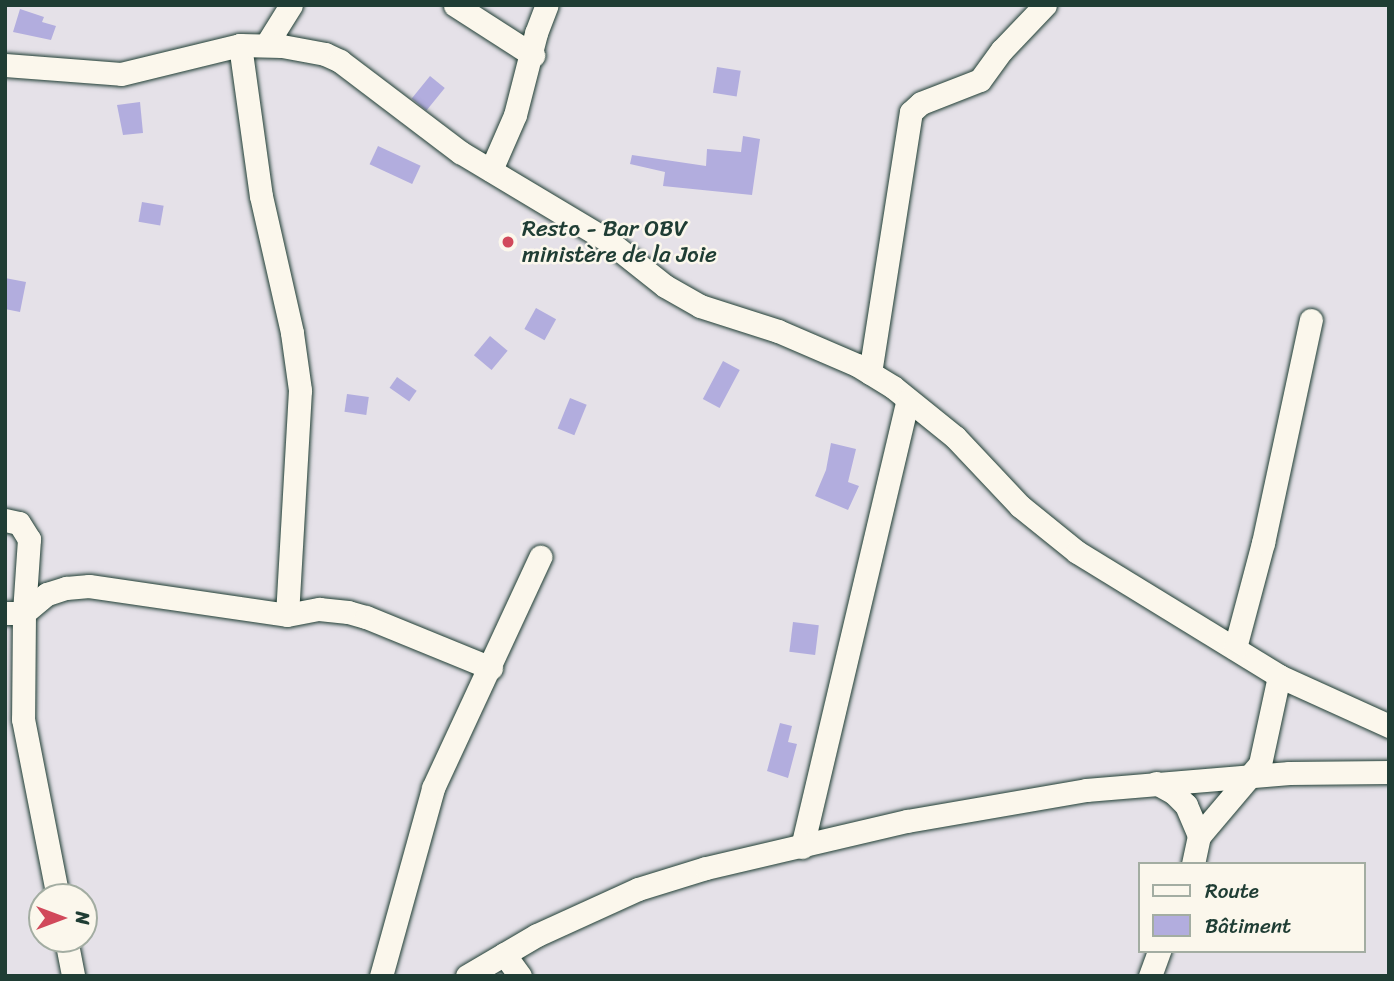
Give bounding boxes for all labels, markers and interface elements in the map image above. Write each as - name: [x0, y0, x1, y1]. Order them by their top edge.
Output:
- place label: Resto - Bar OBV ministère de la Joie: [522, 215, 716, 269]
- marker: Resto - Bar OBV ministère de la Joie: [500, 234, 516, 250]
- legend: [1138, 862, 1366, 953]
- text: Route: [1205, 872, 1259, 910]
- north arrow: [28, 883, 98, 953]
- text: Bâtiment: [1205, 907, 1291, 945]
- text: N: [66, 911, 99, 925]

